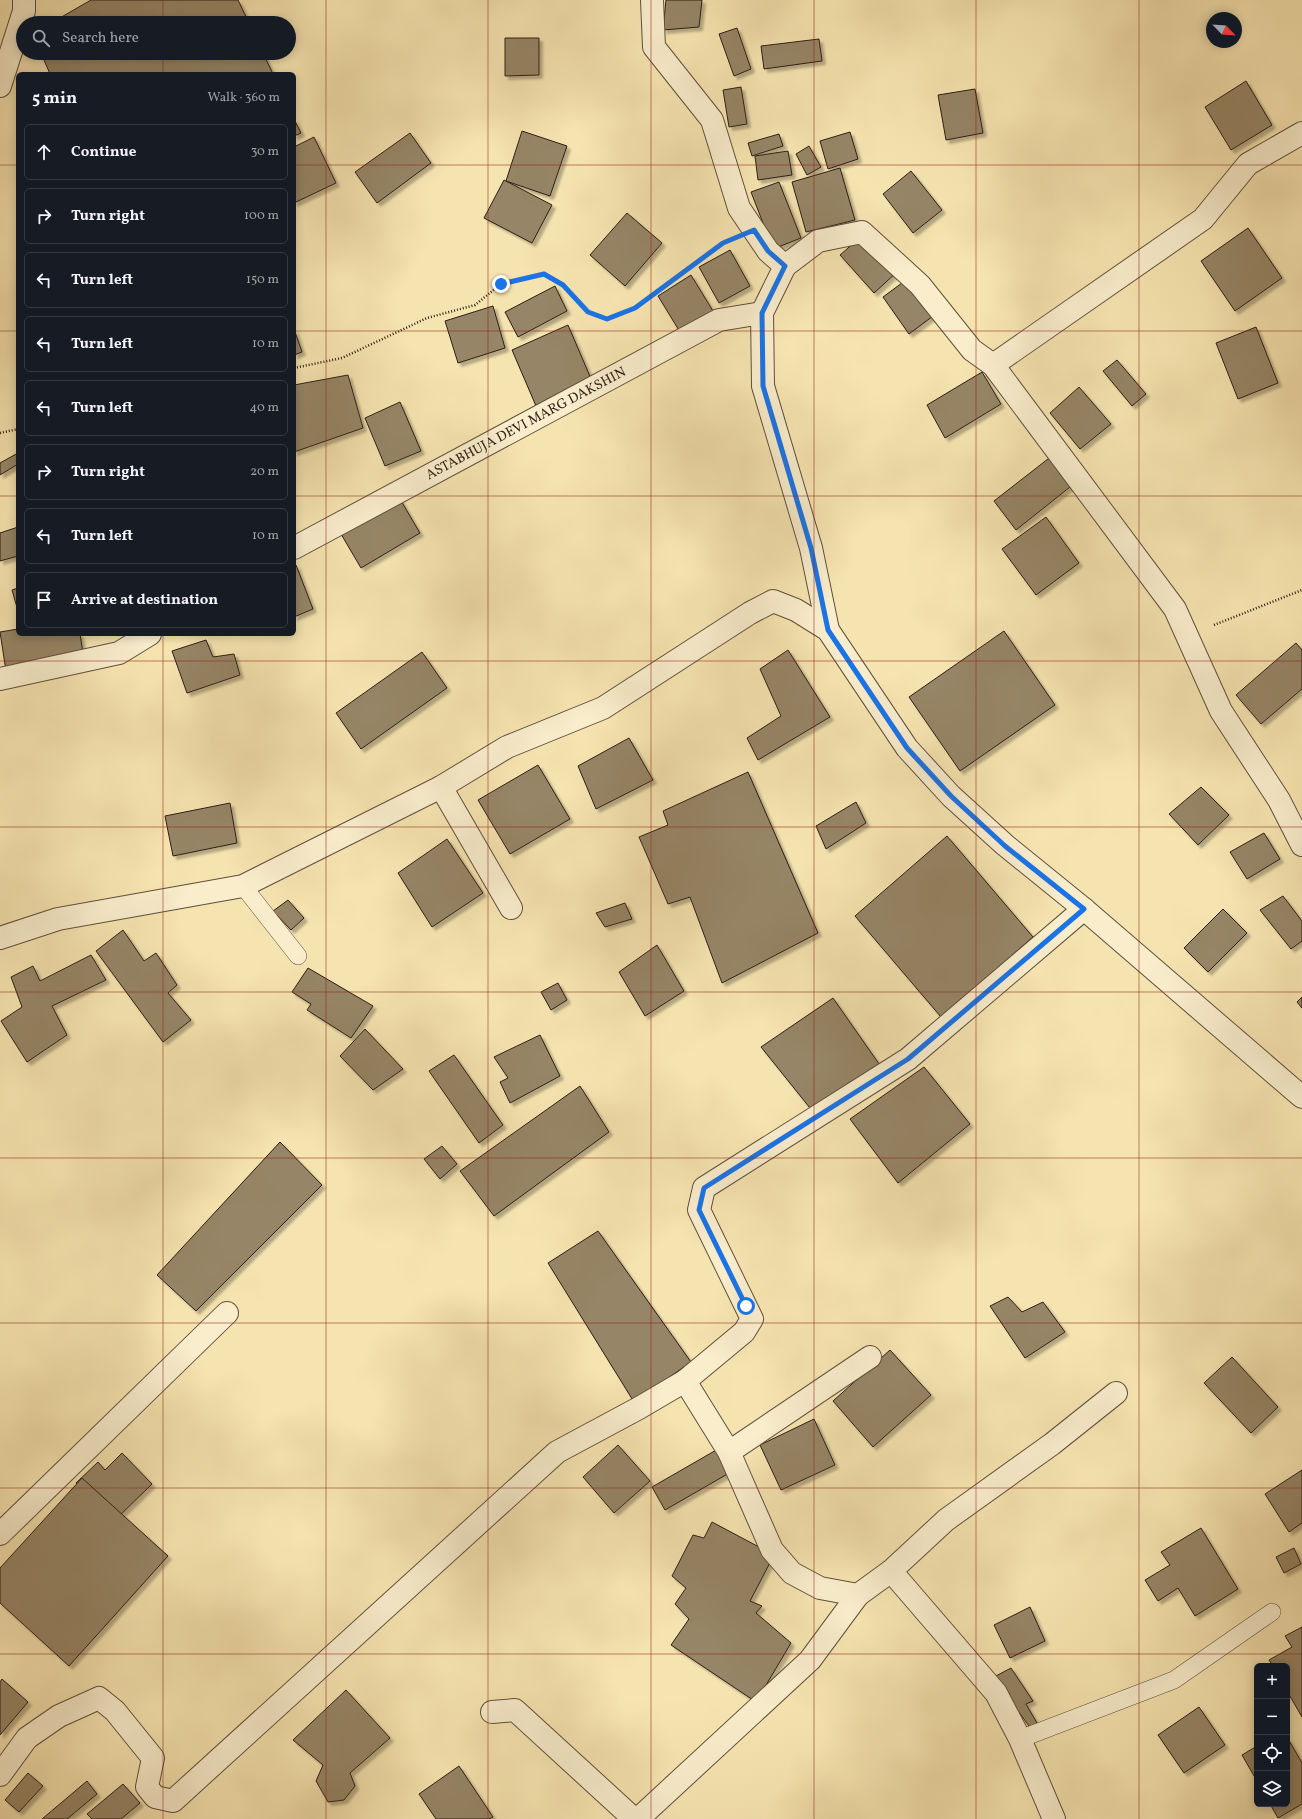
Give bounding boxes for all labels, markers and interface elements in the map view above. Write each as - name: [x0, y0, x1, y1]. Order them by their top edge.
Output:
- north arrow: [1206, 12, 1242, 48]
- search box: [16, 16, 296, 60]
- icon: search: [30, 27, 52, 49]
- text: Search here: [62, 28, 139, 49]
- text: 5 min: [32, 87, 77, 110]
- text: Walk · 360 m: [208, 89, 280, 107]
- icon: ahead: [33, 141, 55, 163]
- text: Continue: [71, 142, 136, 163]
- text: 30 m: [251, 143, 279, 161]
- icon: right: [33, 205, 55, 227]
- text: Turn right: [71, 206, 145, 227]
- text: 100 m: [244, 207, 279, 225]
- icon: left: [33, 269, 55, 291]
- text: Turn left: [71, 270, 133, 291]
- text: 150 m: [246, 271, 279, 289]
- route end: [492, 275, 510, 293]
- icon: left: [33, 333, 55, 355]
- text: Turn left: [71, 334, 133, 355]
- text: 10 m: [252, 335, 279, 353]
- street label: ASTABHUJA DEVI MARG DAKSHIN: [423, 363, 629, 485]
- icon: left: [33, 397, 55, 419]
- text: Turn left: [71, 398, 133, 419]
- text: 40 m: [250, 399, 279, 417]
- icon: right: [33, 461, 55, 483]
- text: Turn right: [71, 462, 145, 483]
- text: 20 m: [250, 463, 279, 481]
- icon: left: [33, 525, 55, 547]
- text: Turn left: [71, 526, 133, 547]
- text: 10 m: [252, 527, 279, 545]
- icon: arrive: [33, 589, 55, 611]
- text: Arrive at destination: [71, 590, 218, 611]
- route start: [737, 1297, 755, 1315]
- map controls: [1254, 1663, 1290, 1807]
- button: +: [1254, 1663, 1290, 1699]
- button: −: [1254, 1699, 1290, 1735]
- button: locate: [1254, 1735, 1290, 1771]
- button: layers: [1254, 1771, 1290, 1807]

